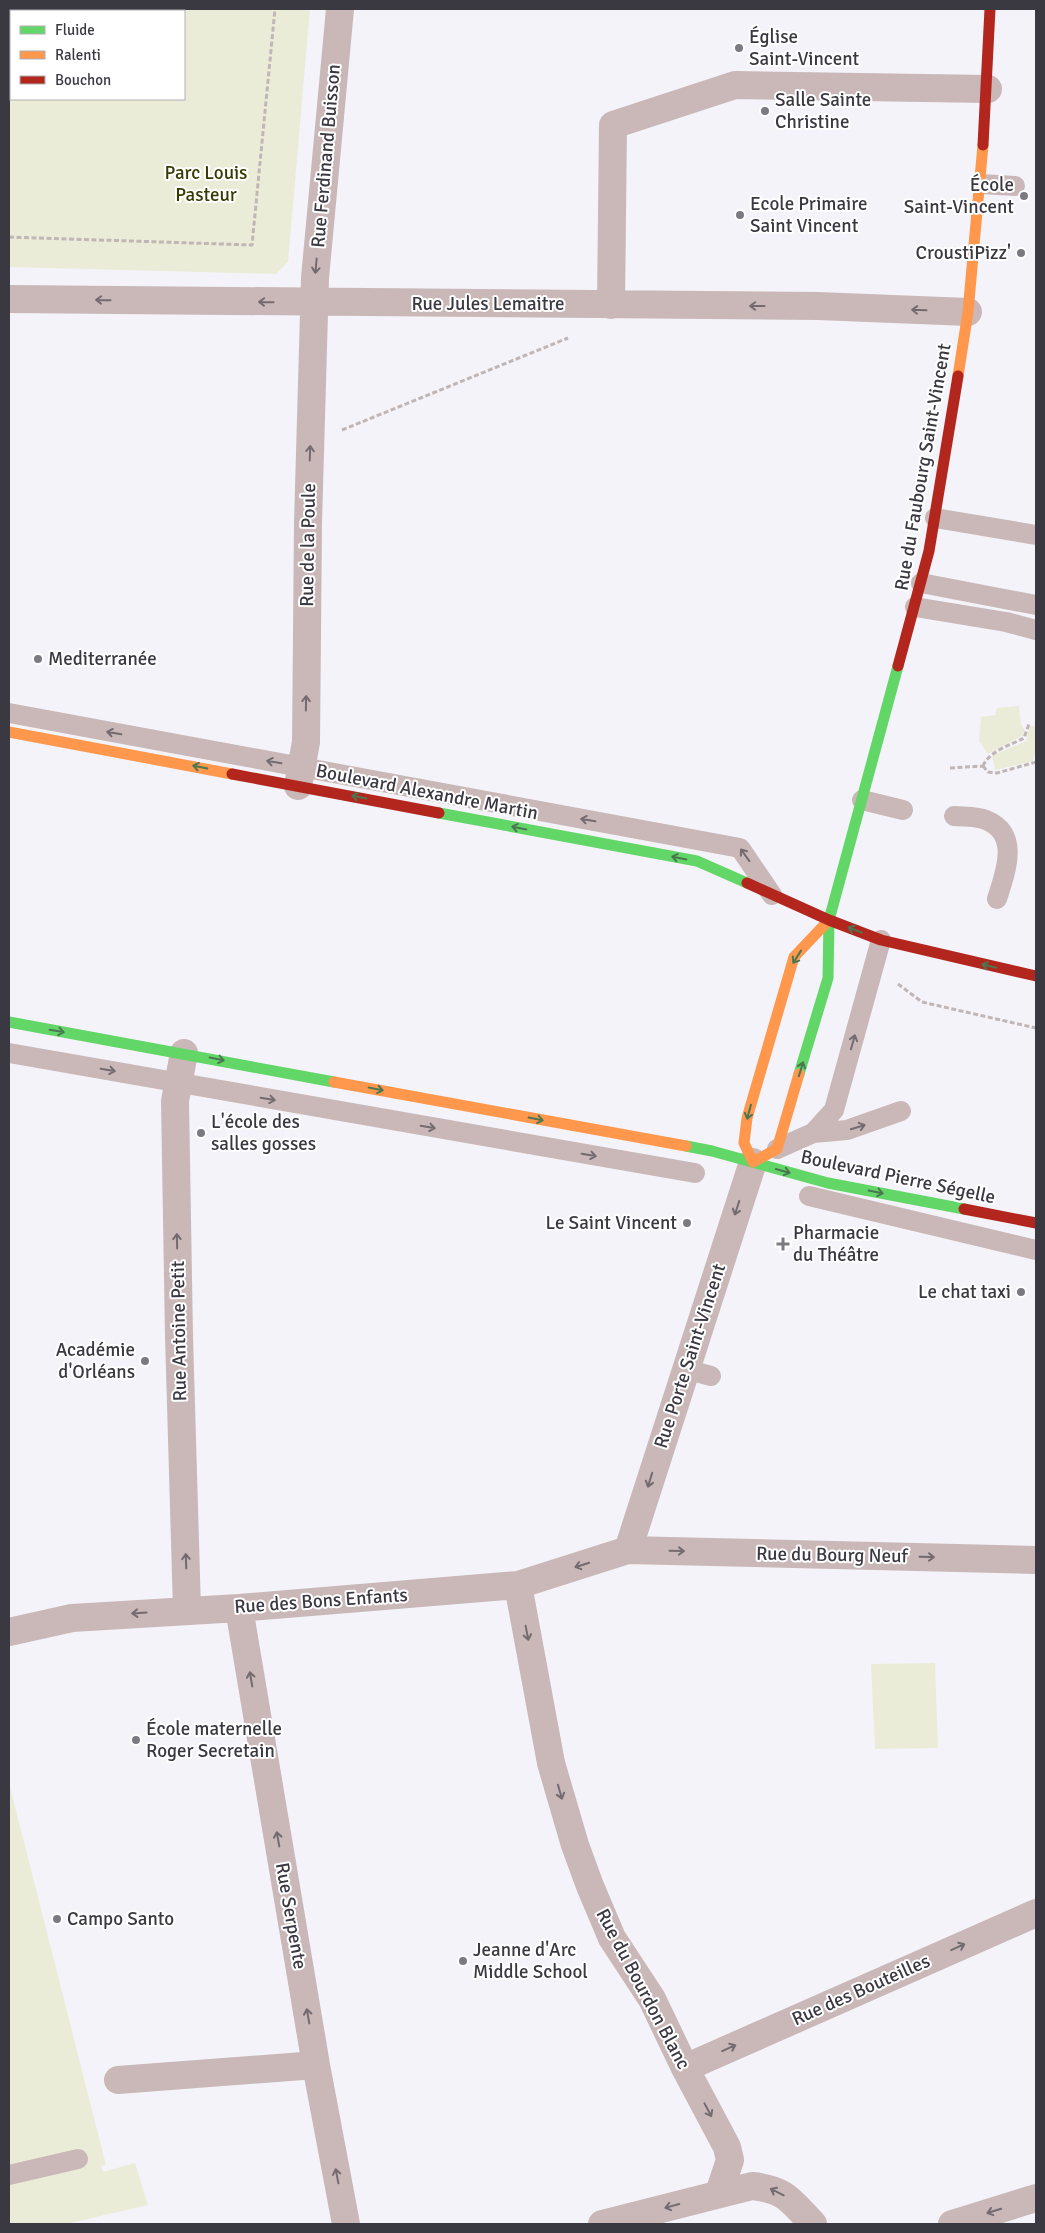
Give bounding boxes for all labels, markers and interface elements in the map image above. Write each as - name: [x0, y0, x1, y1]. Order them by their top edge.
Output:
- legend: [10, 10, 185, 100]
- text: Fluide: [55, 21, 95, 39]
- place label: Église Saint-Vincent: [749, 25, 860, 71]
- marker: Église Saint-Vincent: [733, 42, 745, 54]
- text: Ralenti: [55, 46, 101, 64]
- street label: Rue Ferdinand Buisson: [306, 63, 346, 249]
- text: Bouchon: [55, 71, 111, 89]
- place label: Salle Sainte Christine: [775, 88, 871, 134]
- marker: Salle Sainte Christine: [759, 105, 771, 117]
- park label: Parc Louis Pasteur: [165, 161, 247, 207]
- place label: École Saint-Vincent: [904, 173, 1014, 219]
- marker: École Saint-Vincent: [1018, 190, 1030, 202]
- place label: Ecole Primaire Saint Vincent: [750, 192, 867, 238]
- marker: Ecole Primaire Saint Vincent: [734, 209, 746, 221]
- place label: CroustiPizz': [916, 241, 1011, 265]
- marker: CroustiPizz': [1015, 247, 1027, 259]
- one-way arrow: [311, 258, 321, 274]
- street label: Rue Jules Lemaitre: [412, 292, 564, 316]
- one-way arrow: [96, 295, 112, 305]
- one-way arrow: [258, 297, 274, 307]
- one-way arrow: [749, 301, 766, 311]
- one-way arrow: [912, 305, 928, 315]
- street label: Rue du Faubourg Saint-Vincent: [889, 341, 957, 592]
- one-way arrow: [305, 445, 315, 461]
- street label: Rue de la Poule: [295, 483, 321, 607]
- place label: Mediterranée: [48, 647, 157, 671]
- marker: Mediterranée: [32, 653, 44, 665]
- one-way arrow: [301, 695, 311, 711]
- one-way arrow: [106, 727, 122, 737]
- one-way arrow: [266, 757, 282, 767]
- street label: Boulevard Alexandre Martin: [314, 759, 540, 825]
- one-way arrow: [192, 762, 208, 772]
- one-way arrow: [352, 792, 368, 802]
- one-way arrow: [581, 814, 597, 824]
- one-way arrow: [511, 822, 527, 832]
- one-way arrow: [740, 848, 750, 862]
- one-way arrow: [671, 852, 687, 862]
- one-way arrow: [848, 925, 863, 934]
- one-way arrow: [792, 950, 802, 964]
- one-way arrow: [981, 960, 997, 970]
- one-way arrow: [48, 1026, 64, 1036]
- one-way arrow: [848, 1035, 858, 1051]
- one-way arrow: [208, 1055, 224, 1065]
- one-way arrow: [797, 1061, 807, 1077]
- one-way arrow: [100, 1066, 116, 1076]
- one-way arrow: [368, 1085, 384, 1095]
- one-way arrow: [260, 1095, 276, 1104]
- one-way arrow: [744, 1103, 753, 1119]
- place label: L'école des salles gosses: [211, 1110, 316, 1156]
- one-way arrow: [528, 1115, 544, 1124]
- one-way arrow: [850, 1121, 866, 1131]
- one-way arrow: [420, 1123, 436, 1133]
- marker: L'école des salles gosses: [195, 1127, 207, 1139]
- street label: Boulevard Pierre Ségelle: [798, 1145, 998, 1209]
- one-way arrow: [580, 1150, 596, 1160]
- one-way arrow: [775, 1167, 791, 1176]
- one-way arrow: [867, 1188, 883, 1198]
- one-way arrow: [732, 1200, 742, 1216]
- place label: Le Saint Vincent: [546, 1211, 677, 1235]
- marker: Le Saint Vincent: [681, 1217, 693, 1229]
- place label: Pharmacie du Théâtre: [793, 1221, 879, 1267]
- one-way arrow: [172, 1233, 182, 1250]
- marker: Pharmacie du Théâtre: [777, 1238, 789, 1250]
- street label: Rue Antoine Petit: [166, 1260, 192, 1402]
- street label: Rue Porte Saint-Vincent: [649, 1260, 731, 1451]
- place label: Le chat taxi: [918, 1280, 1011, 1304]
- marker: Le chat taxi: [1015, 1286, 1027, 1298]
- place label: Académie d'Orléans: [56, 1338, 135, 1384]
- marker: Académie d'Orléans: [139, 1355, 151, 1367]
- one-way arrow: [645, 1471, 655, 1487]
- street label: Rue du Bourg Neuf: [756, 1542, 910, 1568]
- one-way arrow: [668, 1546, 685, 1556]
- one-way arrow: [181, 1553, 191, 1570]
- one-way arrow: [919, 1553, 935, 1562]
- one-way arrow: [574, 1560, 590, 1570]
- street label: Rue des Bons Enfants: [233, 1583, 409, 1619]
- one-way arrow: [131, 1609, 147, 1618]
- one-way arrow: [522, 1625, 532, 1641]
- one-way arrow: [246, 1671, 256, 1687]
- place label: École maternelle Roger Secretain: [146, 1717, 282, 1763]
- marker: École maternelle Roger Secretain: [130, 1734, 142, 1746]
- one-way arrow: [555, 1784, 565, 1800]
- one-way arrow: [273, 1831, 283, 1847]
- street label: Rue Serpente: [270, 1861, 312, 1971]
- street label: Rue du Bourdon Blanc: [590, 1904, 696, 2074]
- place label: Campo Santo: [67, 1907, 174, 1931]
- marker: Campo Santo: [51, 1913, 63, 1925]
- place label: Jeanne d'Arc Middle School: [473, 1938, 588, 1984]
- one-way arrow: [950, 1942, 965, 1952]
- street label: Rue des Bouteilles: [788, 1949, 934, 2031]
- marker: Jeanne d'Arc Middle School: [457, 1955, 469, 1967]
- one-way arrow: [302, 2009, 312, 2025]
- one-way arrow: [721, 2043, 736, 2053]
- one-way arrow: [704, 2103, 714, 2117]
- one-way arrow: [332, 2169, 341, 2185]
- one-way arrow: [770, 2187, 785, 2196]
- one-way arrow: [664, 2201, 680, 2211]
- one-way arrow: [987, 2207, 1003, 2217]

